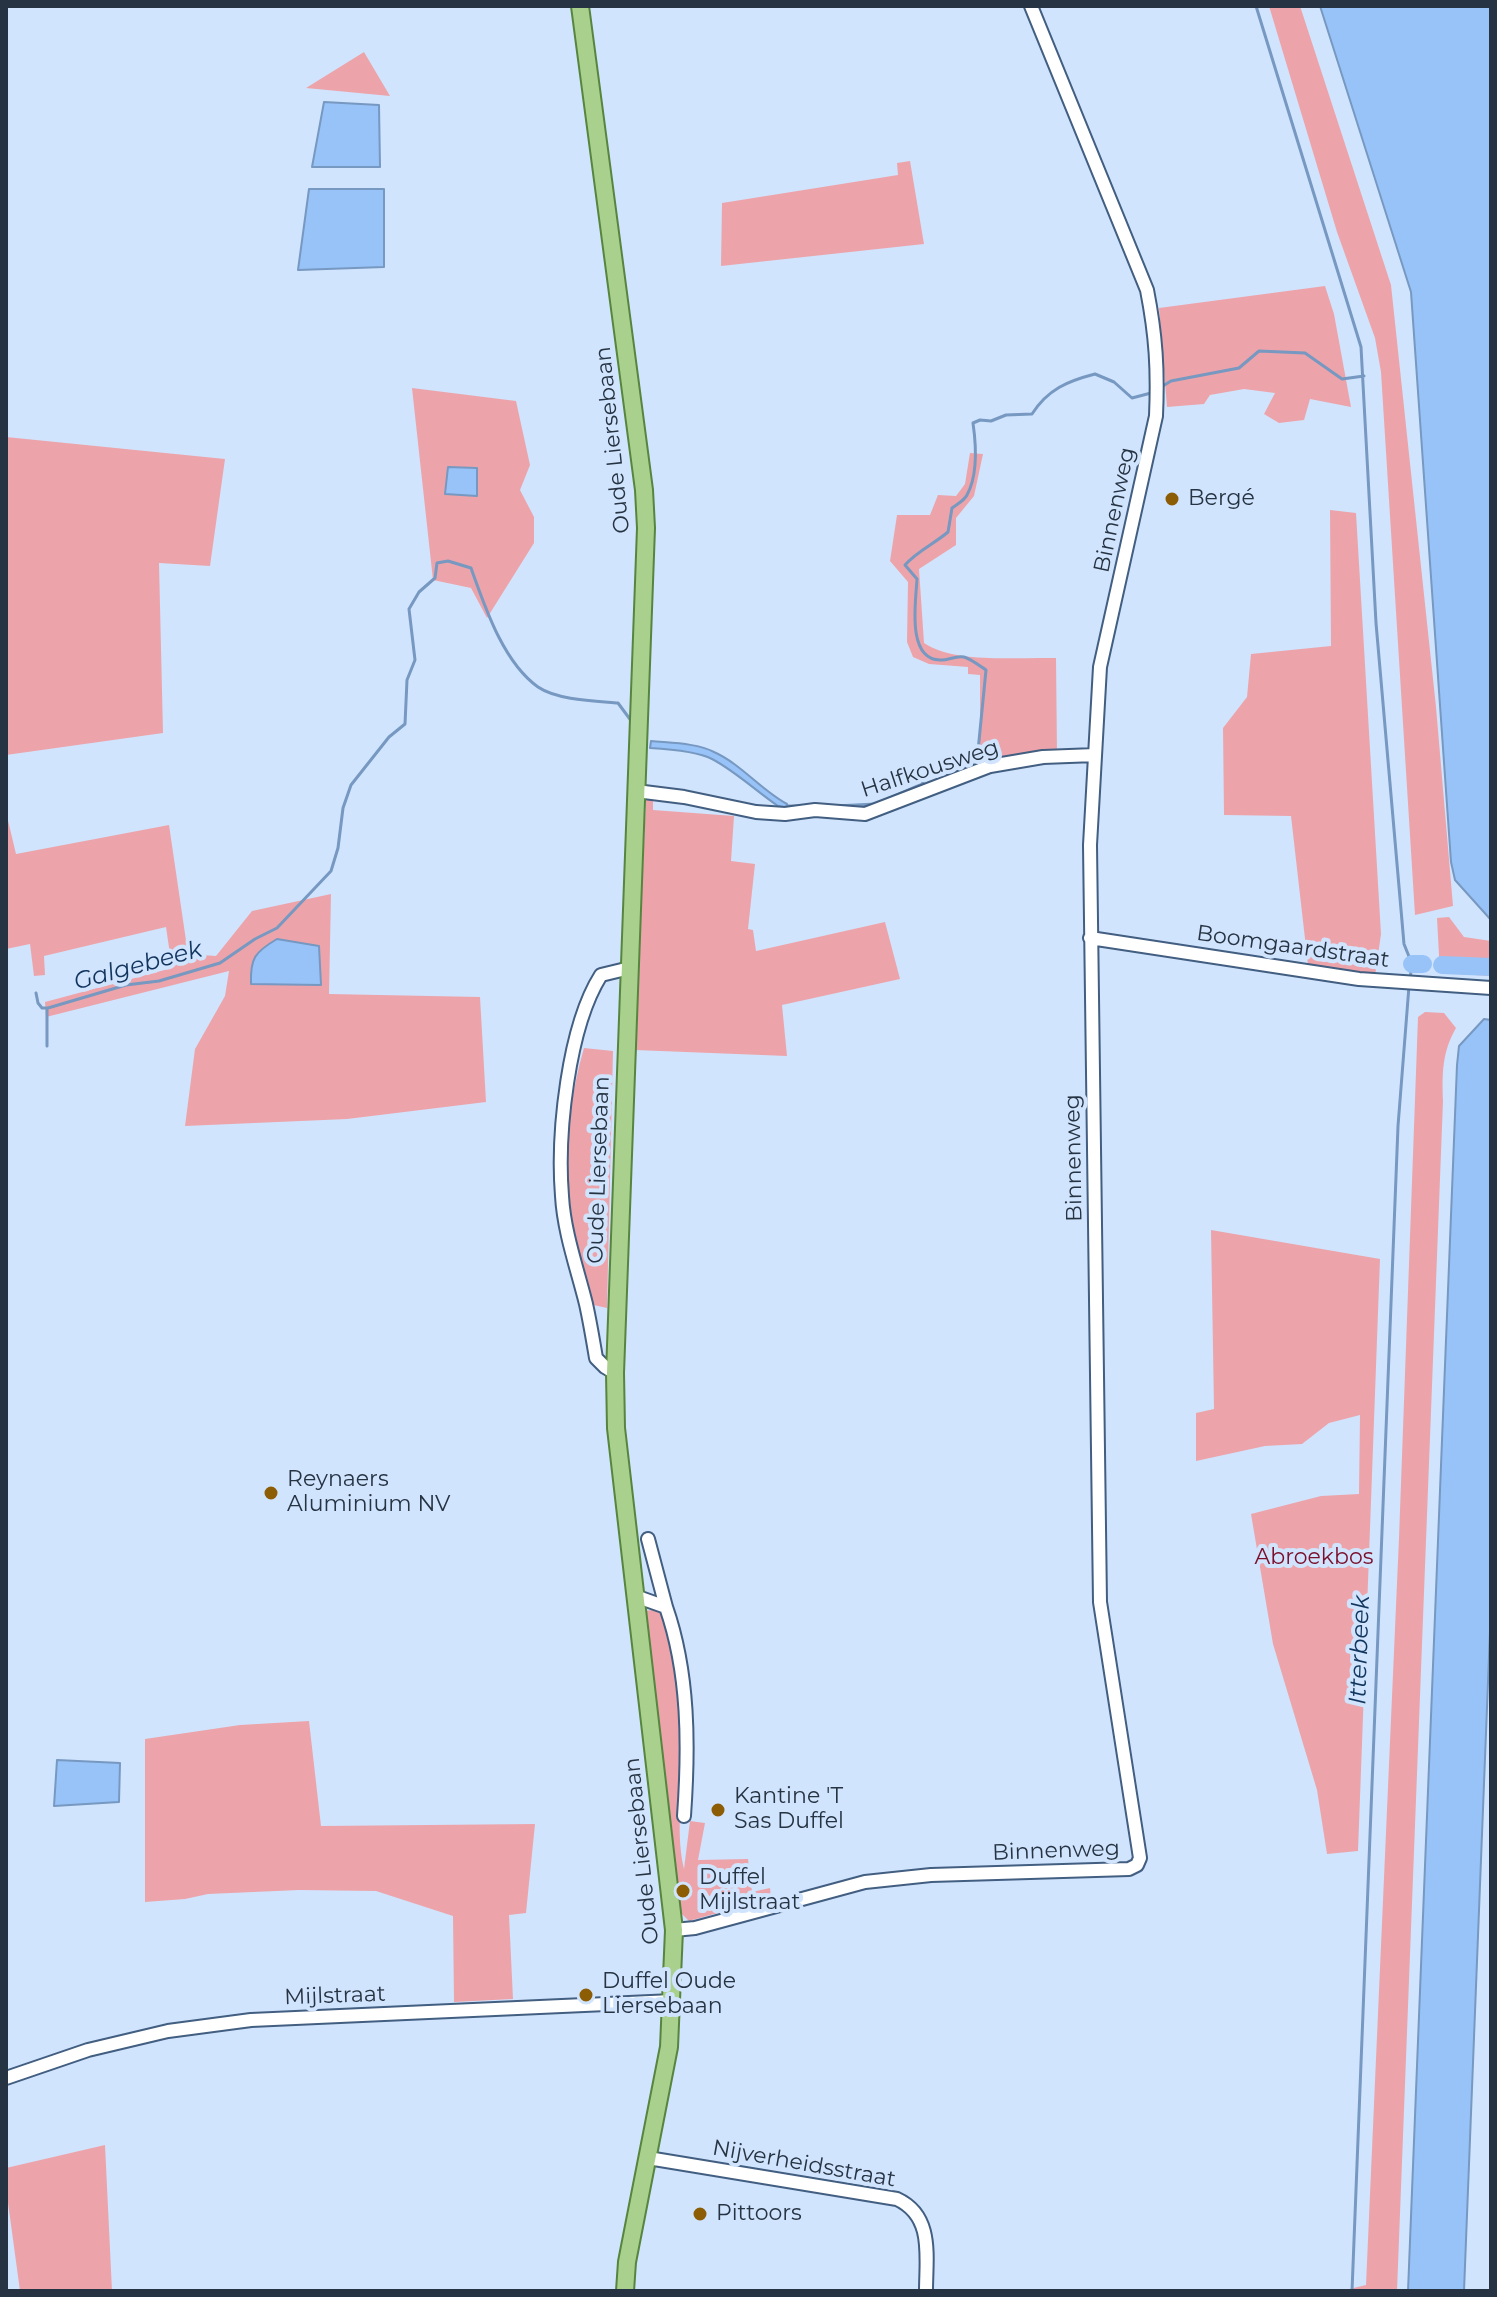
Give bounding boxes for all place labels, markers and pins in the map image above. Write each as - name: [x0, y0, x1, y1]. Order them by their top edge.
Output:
- place label: Bergé: [1188, 486, 1255, 512]
- marker: Bergé: [1163, 490, 1181, 508]
- place label: Reynaers Aluminium NV: [287, 1467, 450, 1518]
- marker: Reynaers Aluminium NV: [262, 1484, 280, 1502]
- place label: Kantine 'T Sas Duffel: [734, 1784, 844, 1836]
- marker: Kantine 'T Sas Duffel: [709, 1801, 727, 1819]
- place label: Duffel Mijlstraat: [699, 1865, 800, 1916]
- marker: Duffel Mijlstraat: [674, 1882, 692, 1900]
- place label: Duffel Oude Liersebaan: [602, 1969, 736, 2020]
- marker: Duffel Oude Liersebaan: [577, 1986, 595, 2004]
- place label: Pittoors: [716, 2201, 802, 2227]
- marker: Pittoors: [691, 2205, 709, 2223]

